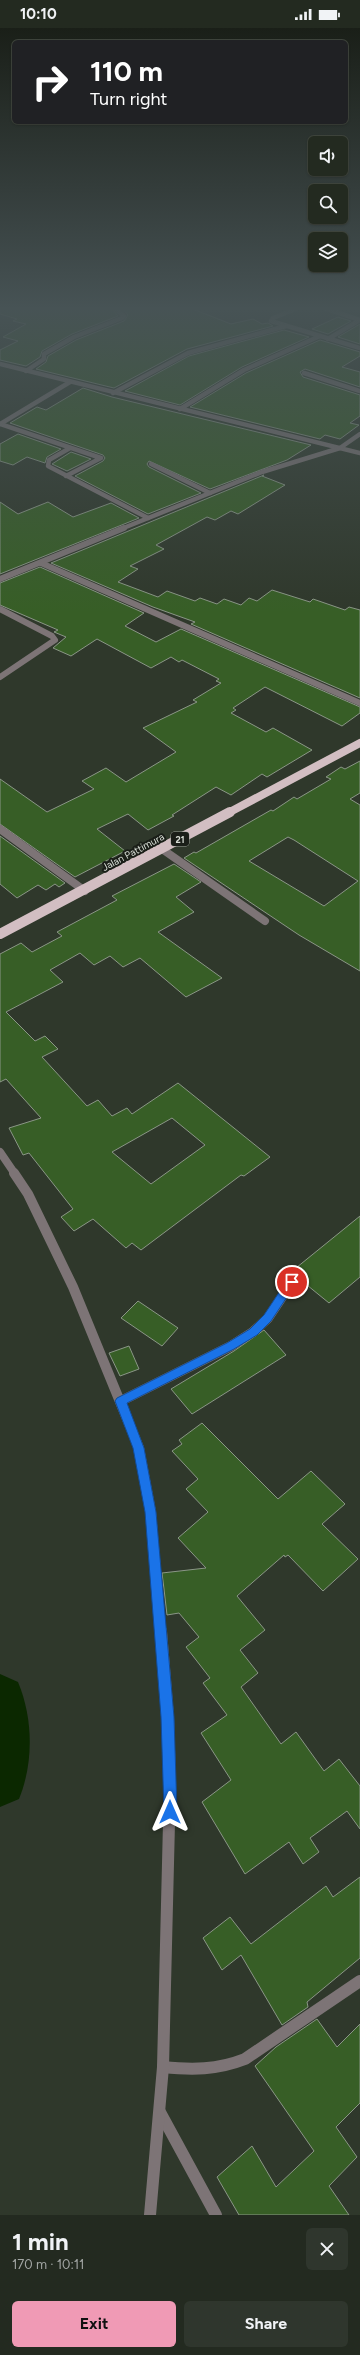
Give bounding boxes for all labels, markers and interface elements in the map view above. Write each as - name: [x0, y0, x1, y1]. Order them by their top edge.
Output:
- text: 10:10: [20, 5, 57, 23]
- text: 110 m: [90, 54, 163, 88]
- icon: right: [24, 56, 76, 108]
- text: Turn right: [90, 88, 167, 110]
- map controls: [308, 136, 348, 272]
- button: sound: [308, 136, 348, 176]
- button: search: [308, 184, 348, 224]
- button: layers: [308, 232, 348, 272]
- street label: Jalan Pattimura: [100, 830, 166, 874]
- road number: 21: [171, 832, 189, 846]
- pin: [275, 1265, 309, 1299]
- icon: arrive: [281, 1271, 303, 1293]
- position arrow: [149, 1791, 191, 1833]
- text: 1 min: [12, 2227, 69, 2256]
- button: close: [306, 2228, 348, 2270]
- text: 170 m · 10:11: [12, 2257, 84, 2272]
- button: Exit: [12, 2301, 176, 2347]
- button: Share: [184, 2301, 348, 2347]

